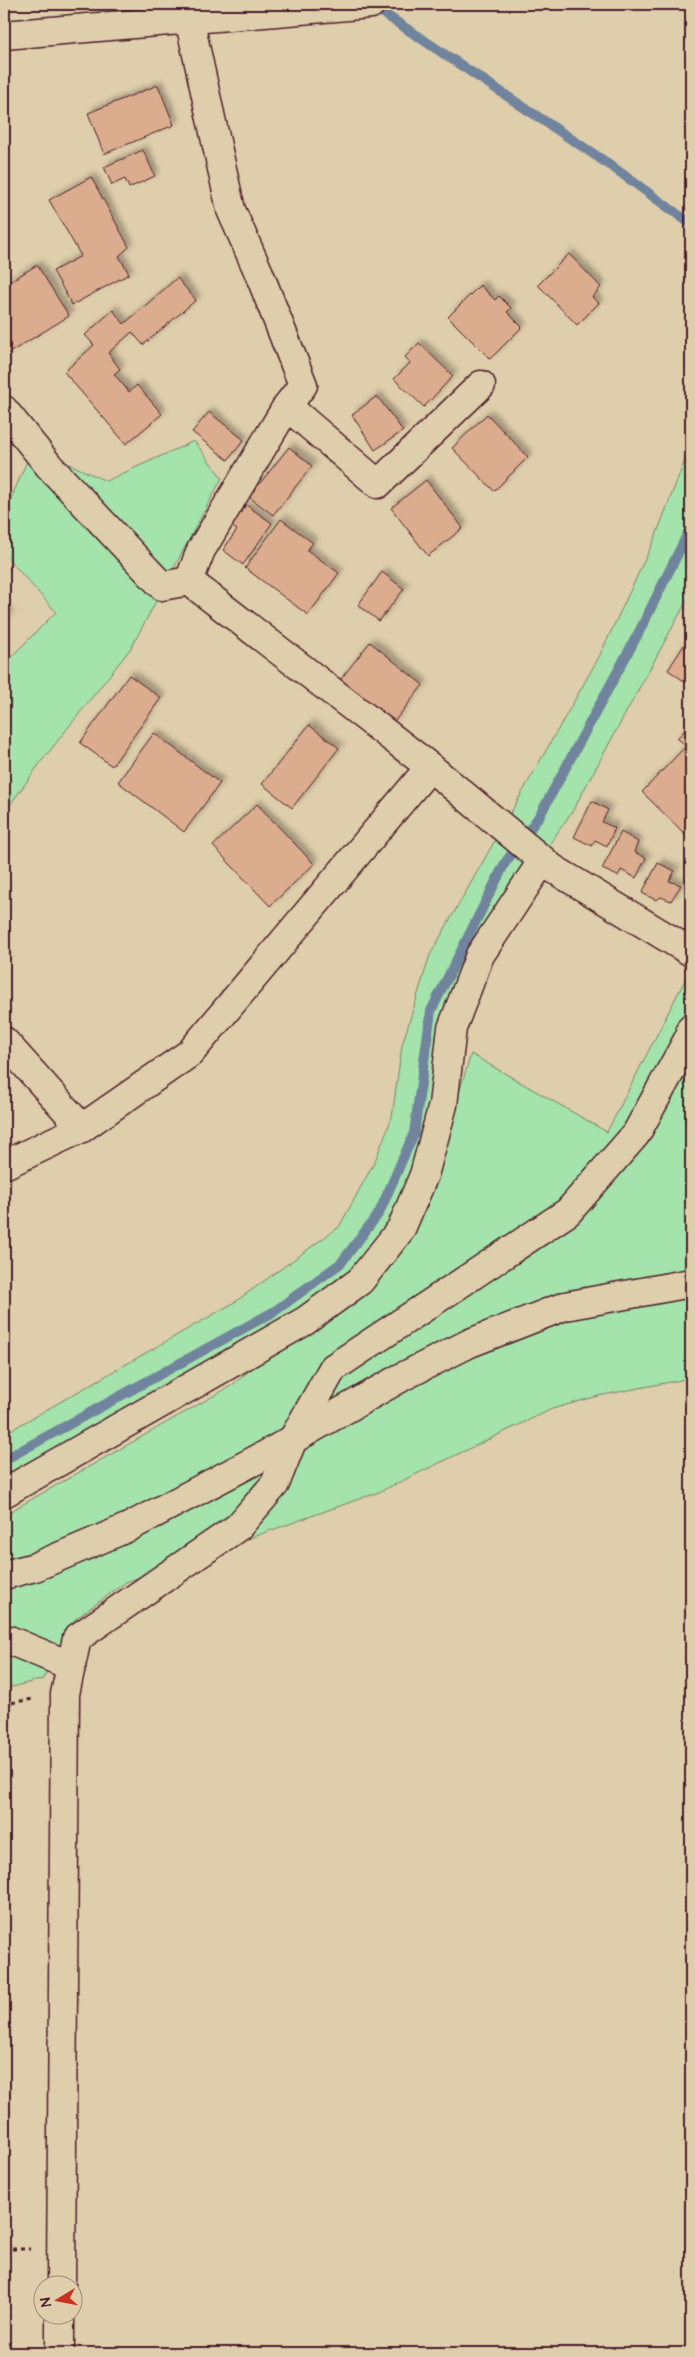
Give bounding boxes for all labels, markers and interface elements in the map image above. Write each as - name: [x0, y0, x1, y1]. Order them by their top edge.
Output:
- north arrow: [32, 2274, 82, 2324]
- text: N: [36, 2296, 57, 2308]

